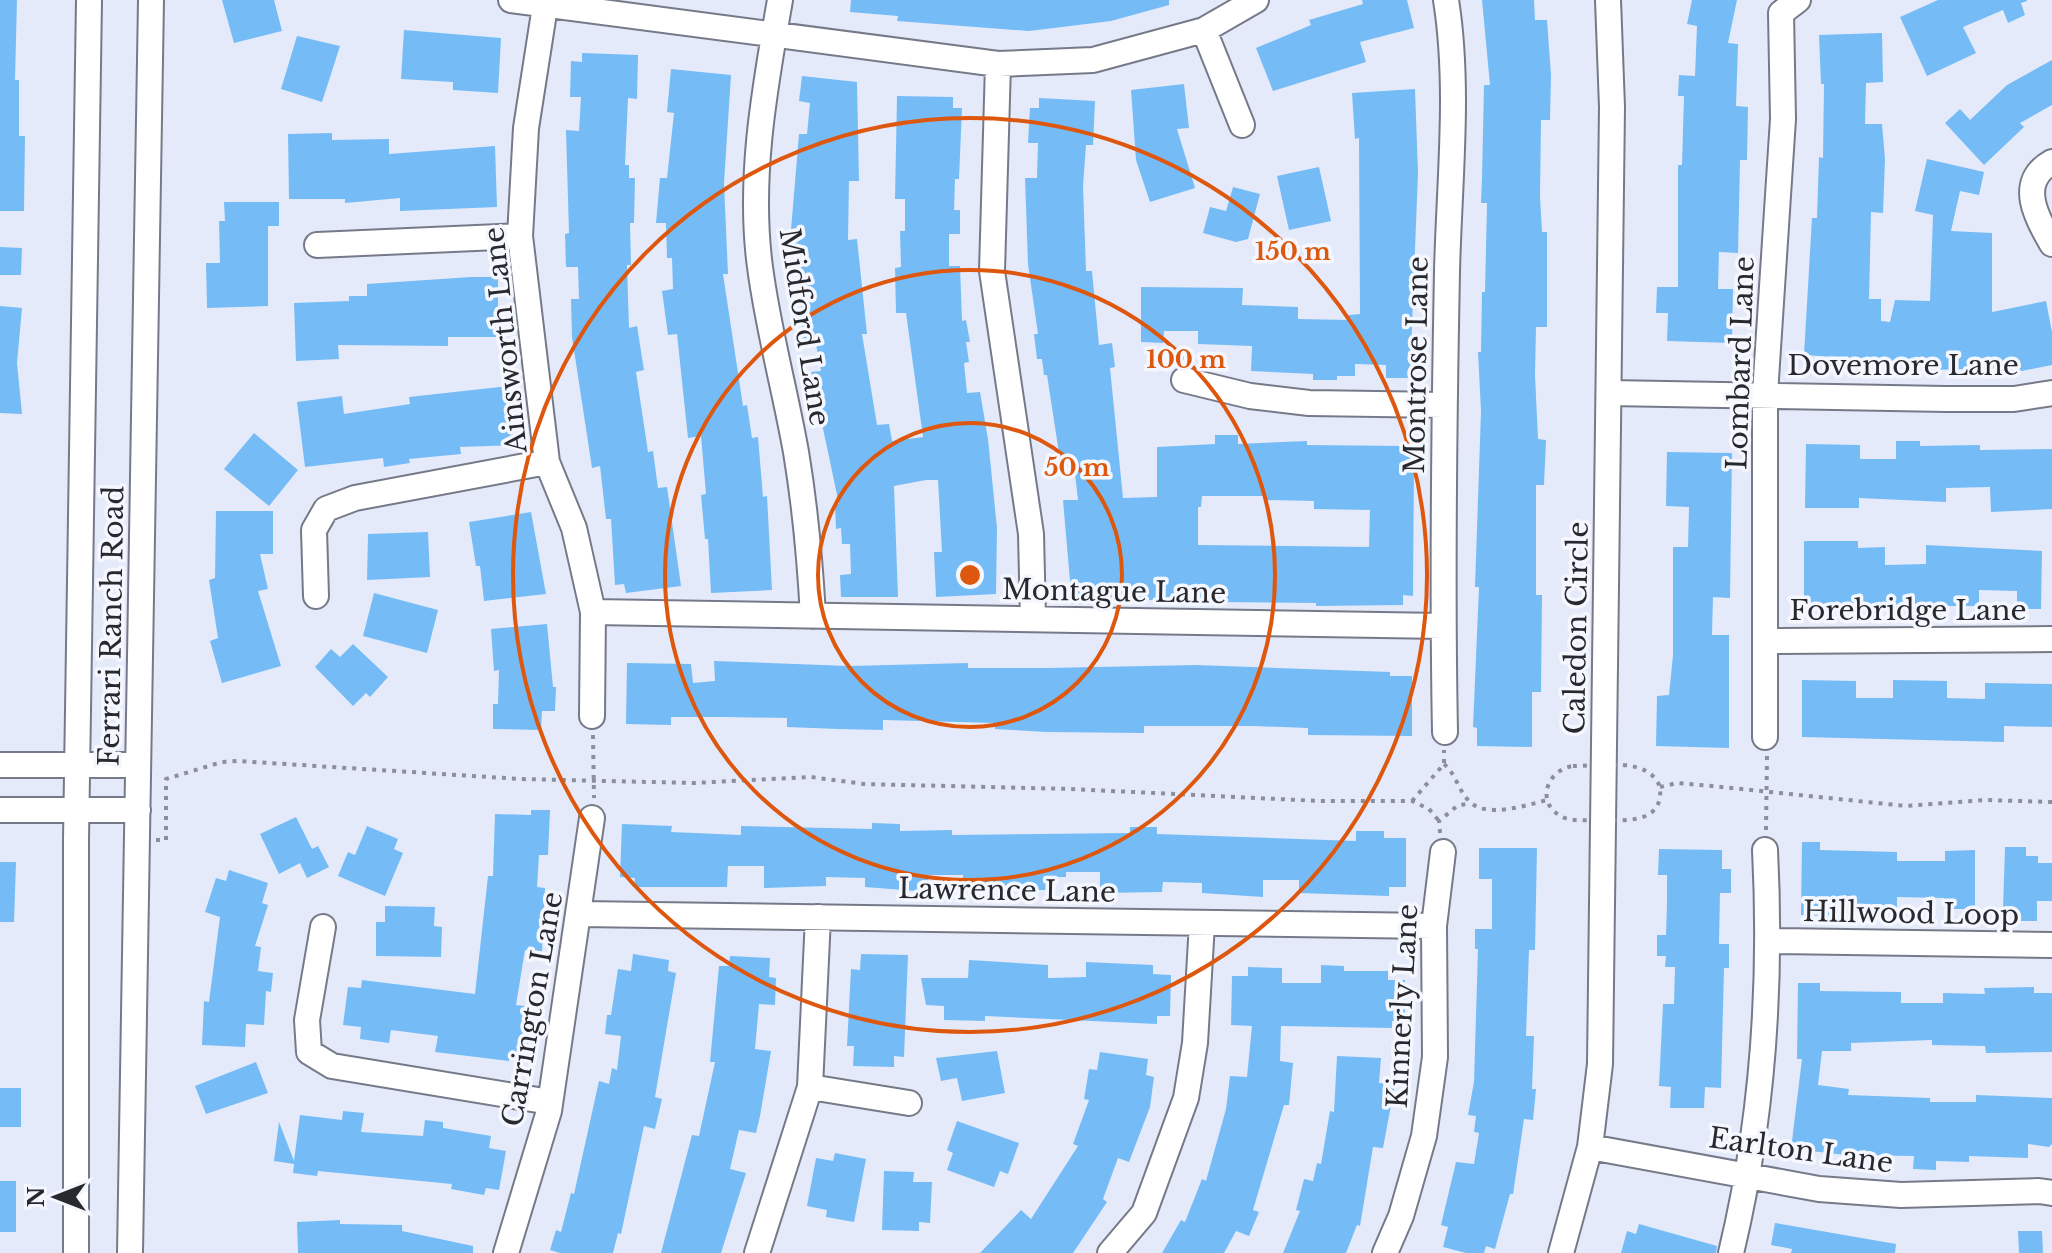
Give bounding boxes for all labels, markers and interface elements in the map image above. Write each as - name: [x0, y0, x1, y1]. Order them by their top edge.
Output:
- street label: Ainsworth Lane: [476, 225, 535, 456]
- street label: Midford Lane: [772, 226, 837, 428]
- text: 150 m: [1255, 237, 1331, 266]
- street label: Montrose Lane: [1397, 256, 1436, 474]
- street label: Lombard Lane: [1719, 256, 1762, 470]
- text: 100 m: [1146, 345, 1226, 374]
- street label: Dovemore Lane: [1787, 348, 2019, 383]
- text: 50 m: [1044, 453, 1110, 482]
- street label: Ferrari Ranch Road: [92, 485, 131, 767]
- street label: Caledon Circle: [1557, 521, 1596, 735]
- centre of rings: [956, 561, 984, 589]
- street label: Montague Lane: [1002, 572, 1226, 611]
- street label: Forebridge Lane: [1789, 593, 2027, 628]
- street label: Lawrence Lane: [898, 871, 1116, 910]
- street label: Carrington Lane: [495, 889, 570, 1129]
- street label: Hillwood Loop: [1802, 894, 2019, 933]
- street label: Kinnerly Lane: [1380, 903, 1425, 1109]
- street label: Earlton Lane: [1707, 1120, 1895, 1181]
- north arrow: [16, 1157, 96, 1237]
- text: N: [23, 1186, 50, 1207]

